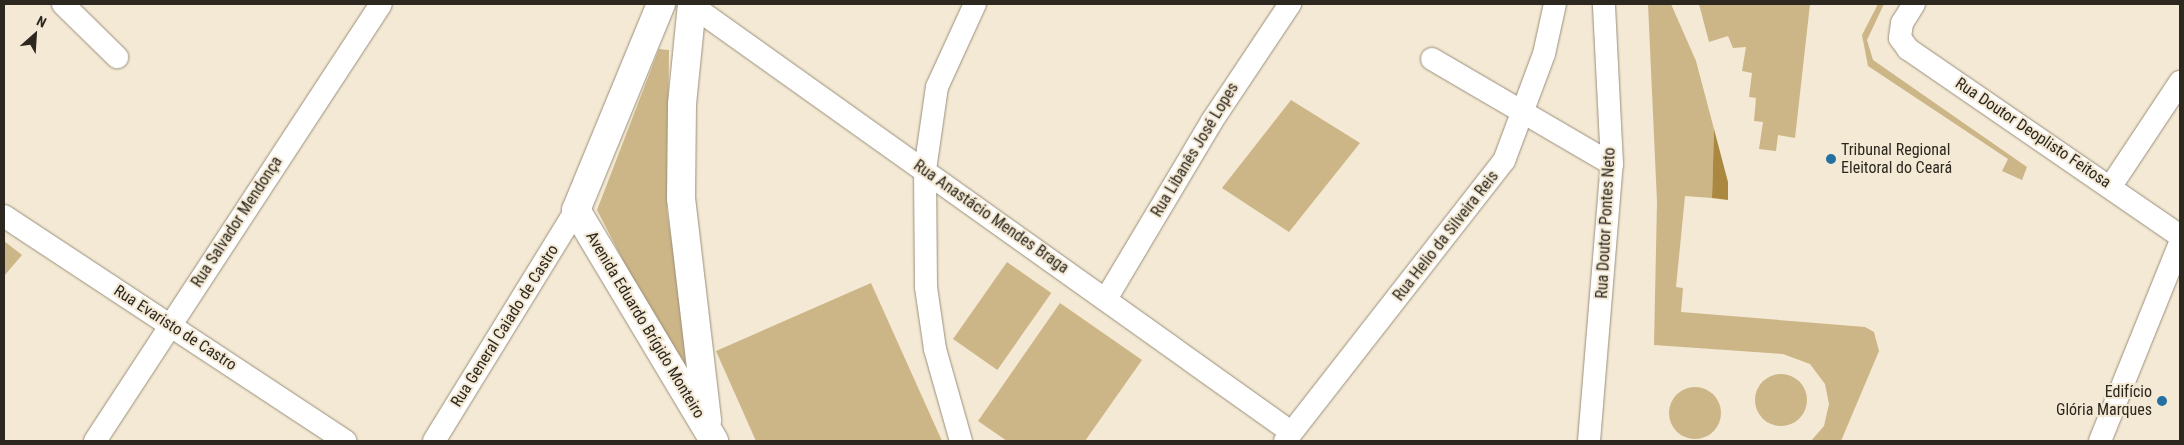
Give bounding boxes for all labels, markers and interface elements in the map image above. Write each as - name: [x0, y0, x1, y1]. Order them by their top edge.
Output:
- north arrow: [10, 10, 60, 60]
- text: N: [34, 12, 49, 31]
- street label: Rua Doutor Deoplisto Feitosa: [1952, 74, 2114, 192]
- street label: Rua Libanês José Lopes: [1147, 79, 1243, 221]
- place label: Tribunal Regional Eleitoral do Ceará: [1841, 140, 1952, 178]
- street label: Rua Doutor Pontes Neto: [1592, 147, 1620, 299]
- street label: Rua Salvador Mendonça: [187, 153, 287, 291]
- marker: Tribunal Regional Eleitoral do Ceará: [1825, 153, 1837, 165]
- street label: Rua Anastácio Mendes Braga: [910, 156, 1072, 278]
- street label: Rua Helio da Silveira Reis: [1389, 167, 1503, 305]
- street label: Avenida Eduardo Brígido Monteiro: [582, 228, 708, 422]
- street label: Rua General Caiado de Castro: [447, 241, 563, 411]
- street label: Rua Evaristo de Castro: [110, 281, 240, 375]
- place label: Edifício Glória Marques: [2056, 382, 2152, 420]
- marker: Edifício Glória Marques: [2156, 395, 2168, 407]

